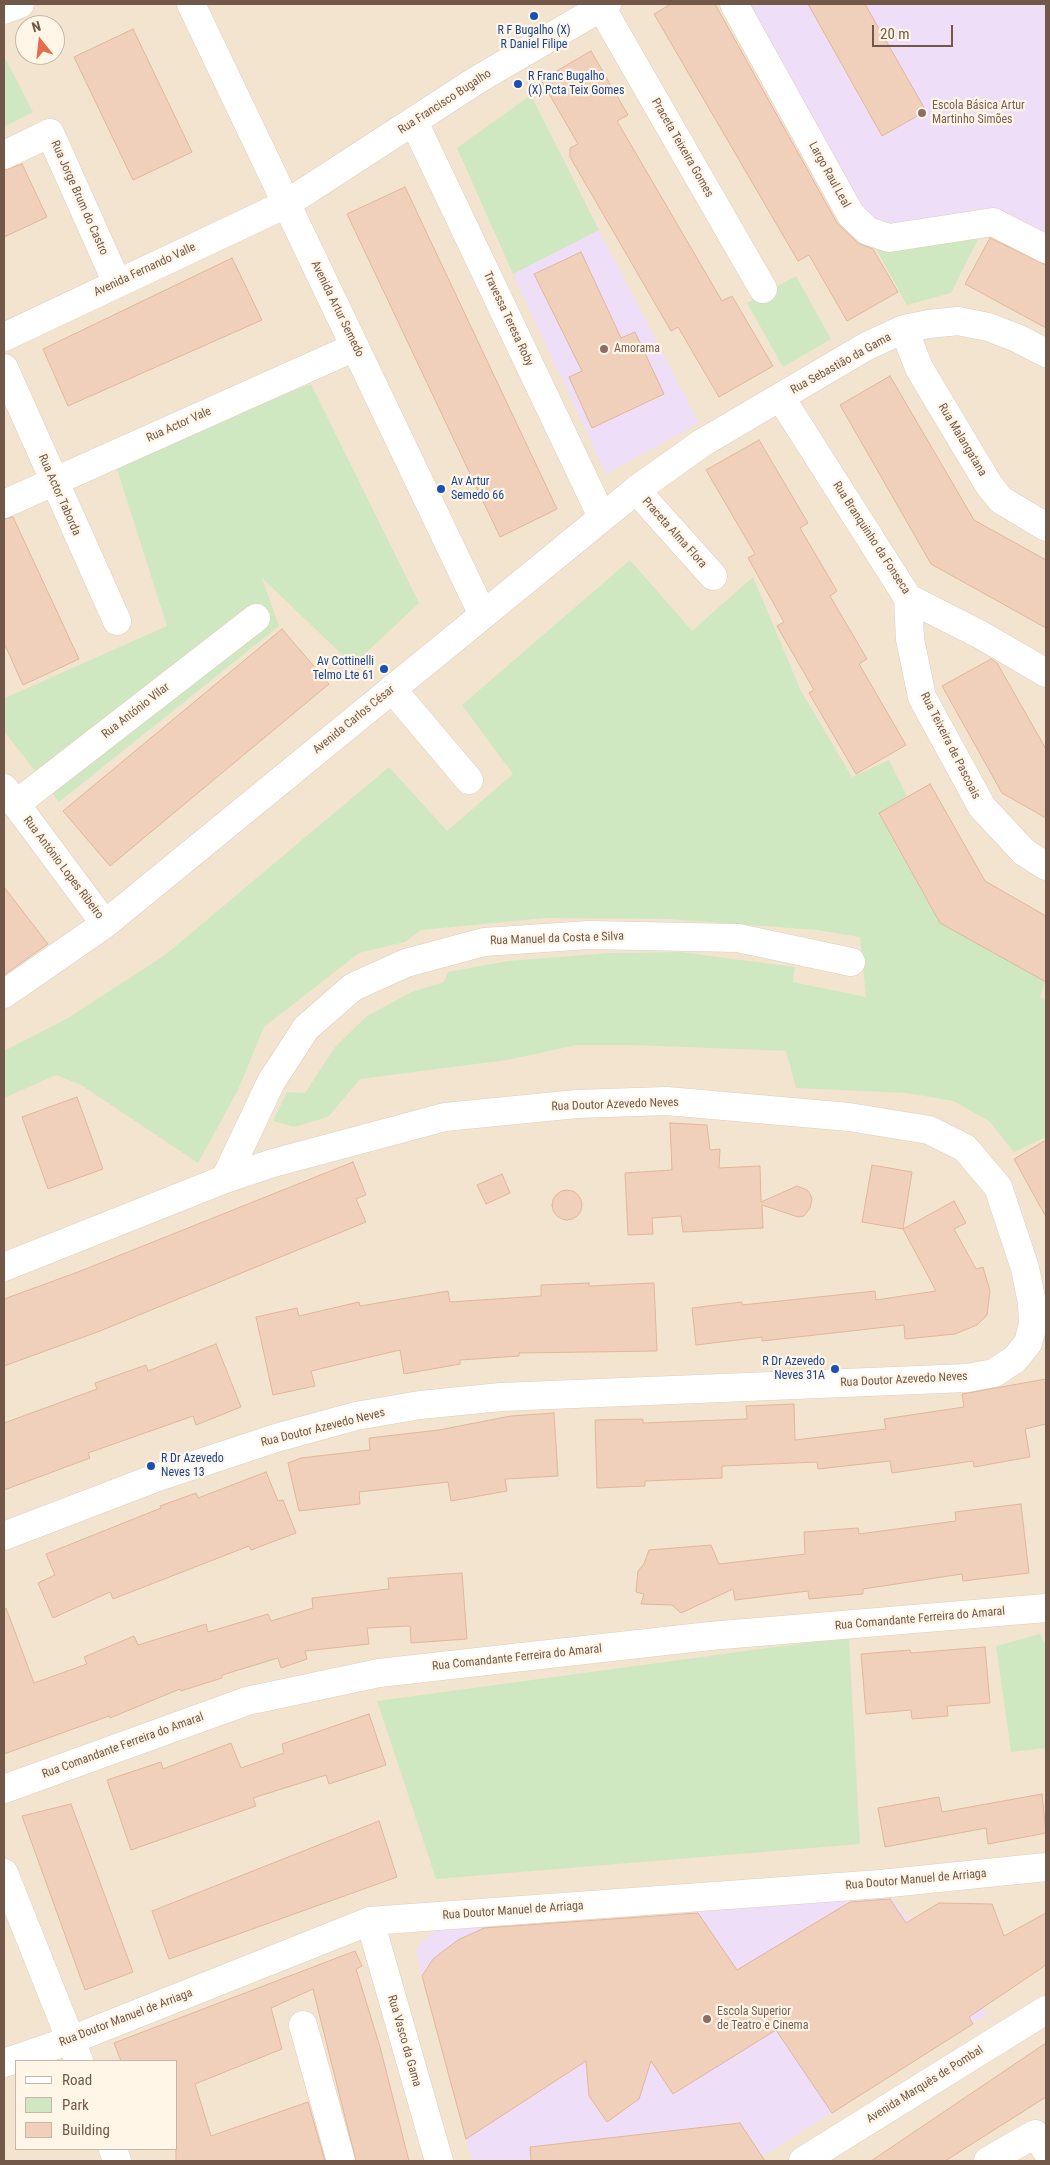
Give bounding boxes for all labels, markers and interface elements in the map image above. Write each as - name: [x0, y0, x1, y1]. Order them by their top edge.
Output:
- marker: R F Bugalho (X) R Daniel Filipe: [528, 10, 540, 22]
- north arrow: [15, 15, 65, 65]
- scale bar: [875, 15, 956, 47]
- text: N: [30, 18, 42, 35]
- place label: R F Bugalho (X) R Daniel Filipe: [497, 24, 571, 52]
- text: 20 m: [880, 25, 910, 43]
- street label: Rua Francisco Bugalho: [396, 67, 494, 137]
- place label: R Franc Bugalho (X) Pcta Teix Gomes: [528, 70, 624, 98]
- marker: R Franc Bugalho (X) Pcta Teix Gomes: [512, 78, 524, 90]
- street label: Praceta Teixeira Gomes: [648, 96, 716, 200]
- place label: Escola Básica Artur Martinho Simões: [932, 99, 1025, 127]
- marker: Escola Básica Artur Martinho Simões: [916, 107, 928, 119]
- street label: Rua Jorge Brum do Castro: [47, 138, 111, 258]
- street label: Largo Raul Leal: [805, 140, 853, 210]
- street label: Avenida Fernando Valle: [92, 240, 198, 300]
- street label: Avenida Artur Semedo: [307, 258, 367, 360]
- street label: Travessa Teresa Roby: [480, 269, 536, 369]
- street label: Rua Sebastião da Gama: [788, 330, 894, 398]
- place label: Amorama: [614, 342, 660, 356]
- marker: Amorama: [598, 343, 610, 355]
- street label: Rua Malangatana: [935, 401, 989, 479]
- street label: Rua Actor Vale: [144, 404, 214, 446]
- street label: Rua Actor Taborda: [35, 452, 83, 538]
- place label: Av Artur Semedo 66: [451, 475, 504, 503]
- street label: Rua Branquinho da Fonseca: [829, 479, 913, 597]
- marker: Av Artur Semedo 66: [435, 483, 447, 495]
- street label: Praceta Alma Flora: [639, 495, 709, 571]
- place label: Av Cottinelli Telmo Lte 61: [313, 655, 374, 683]
- marker: Av Cottinelli Telmo Lte 61: [378, 663, 390, 675]
- street label: Rua António Vilar: [99, 680, 173, 742]
- street label: Avenida Carlos César: [310, 683, 398, 757]
- street label: Rua Teixeira de Pascoais: [917, 690, 983, 802]
- street label: Rua António Lopes Ribeiro: [20, 814, 106, 922]
- street label: Rua Manuel da Costa e Silva: [490, 929, 624, 949]
- street label: Rua Doutor Azevedo Neves: [551, 1096, 679, 1114]
- place label: R Dr Azevedo Neves 31A: [762, 1355, 825, 1383]
- marker: R Dr Azevedo Neves 31A: [829, 1363, 841, 1375]
- street label: Rua Doutor Azevedo Neves: [840, 1369, 968, 1391]
- street label: Rua Doutor Azevedo Neves: [259, 1406, 387, 1450]
- place label: R Dr Azevedo Neves 13: [161, 1452, 224, 1480]
- marker: R Dr Azevedo Neves 13: [145, 1460, 157, 1472]
- street label: Rua Comandante Ferreira do Amaral: [834, 1604, 1006, 1634]
- street label: Rua Comandante Ferreira do Amaral: [431, 1642, 603, 1674]
- street label: Rua Comandante Ferreira do Amaral: [40, 1710, 206, 1782]
- street label: Rua Doutor Manuel de Arriaga: [845, 1867, 987, 1893]
- street label: Rua Doutor Manuel de Arriaga: [442, 1899, 584, 1923]
- street label: Rua Doutor Manuel de Arriaga: [57, 1986, 195, 2050]
- street label: Rua Vasco da Gama: [384, 1993, 424, 2089]
- place label: Escola Superior de Teatro e Cinema: [717, 2005, 808, 2033]
- marker: Escola Superior de Teatro e Cinema: [701, 2013, 713, 2025]
- street label: Avenida Marquês de Pombal: [864, 2043, 986, 2127]
- legend: [15, 2060, 178, 2150]
- text: Road: [62, 2071, 92, 2089]
- text: Park: [62, 2096, 89, 2114]
- text: Building: [62, 2121, 110, 2139]

